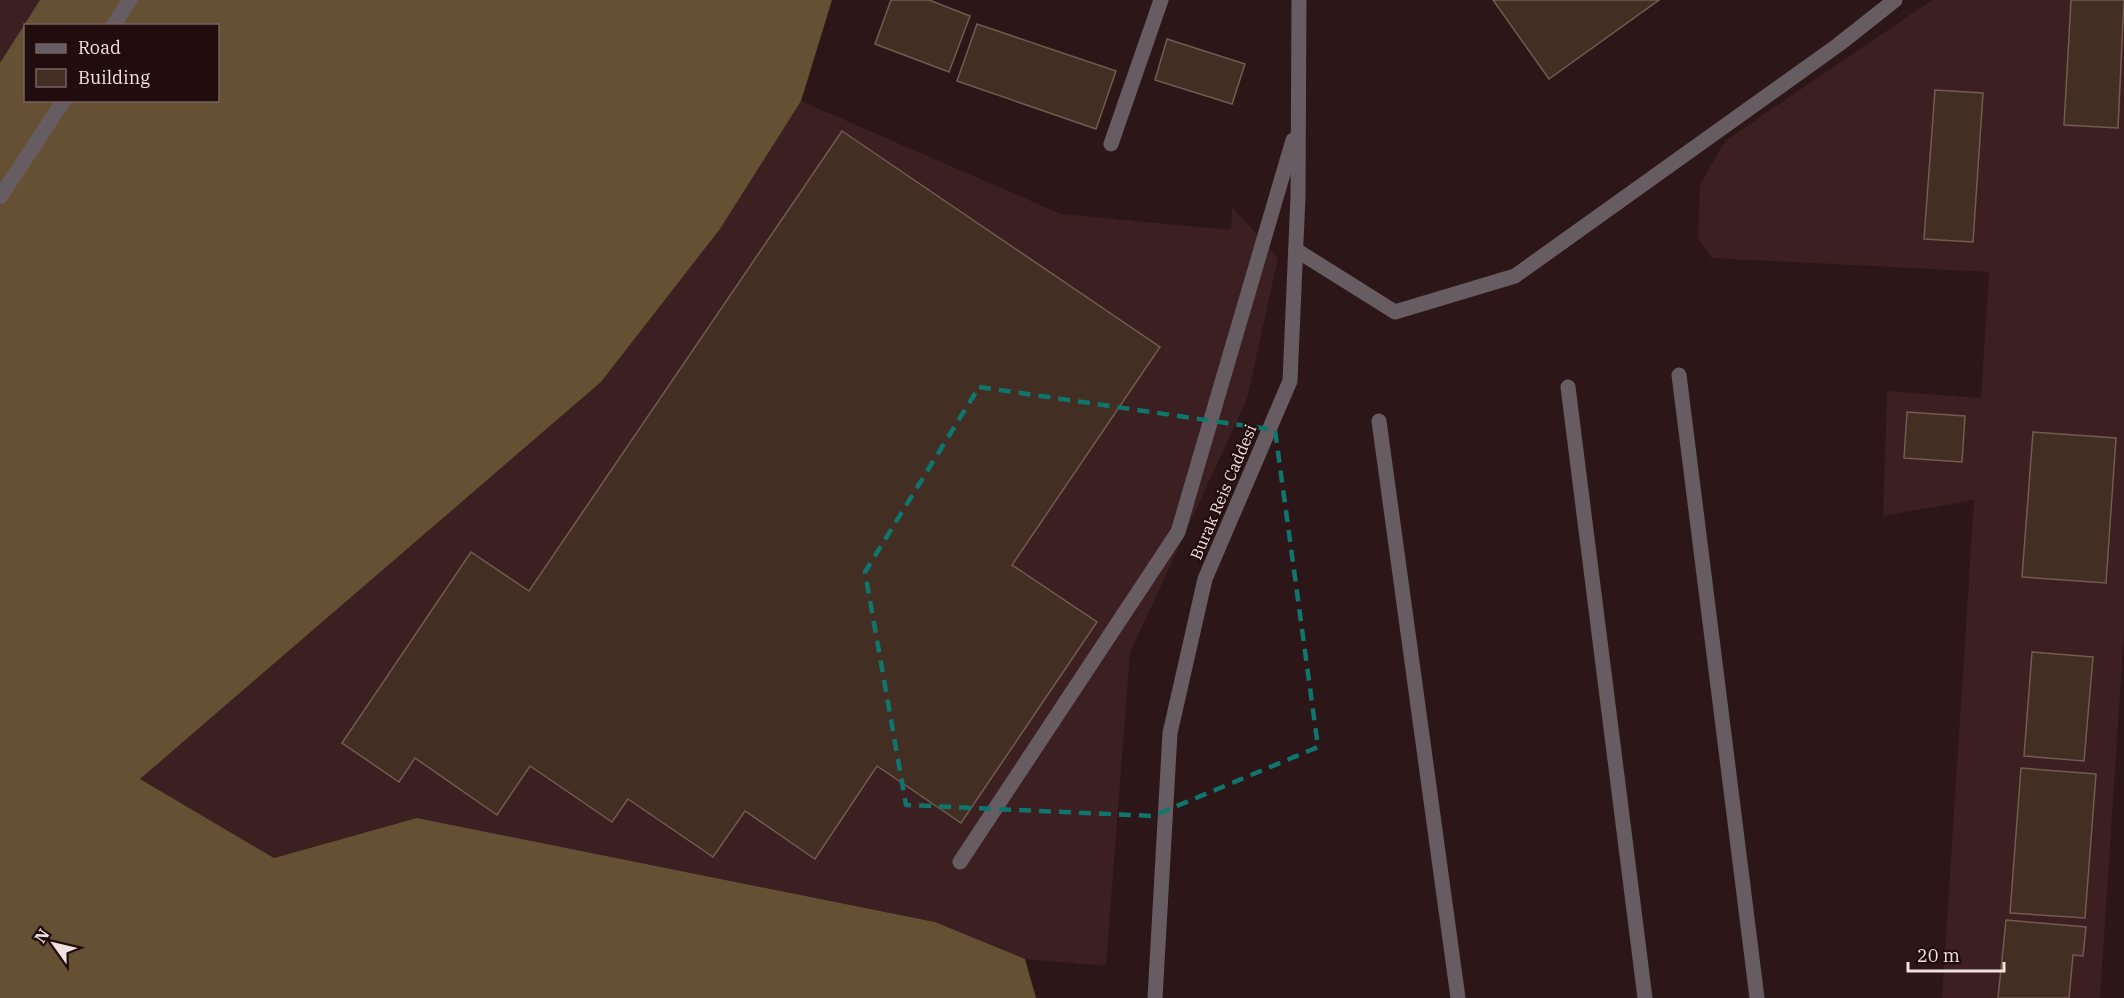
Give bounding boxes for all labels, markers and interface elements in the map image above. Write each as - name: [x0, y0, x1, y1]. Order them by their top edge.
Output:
- legend: [24, 24, 219, 102]
- text: Road: [78, 36, 121, 59]
- text: Building: [78, 66, 150, 89]
- street label: Burak Reis Caddesi: [1185, 421, 1261, 563]
- north arrow: [24, 914, 84, 974]
- text: N: [30, 925, 53, 946]
- scale bar: [1908, 935, 2004, 973]
- text: 20 m: [1917, 944, 1960, 967]

